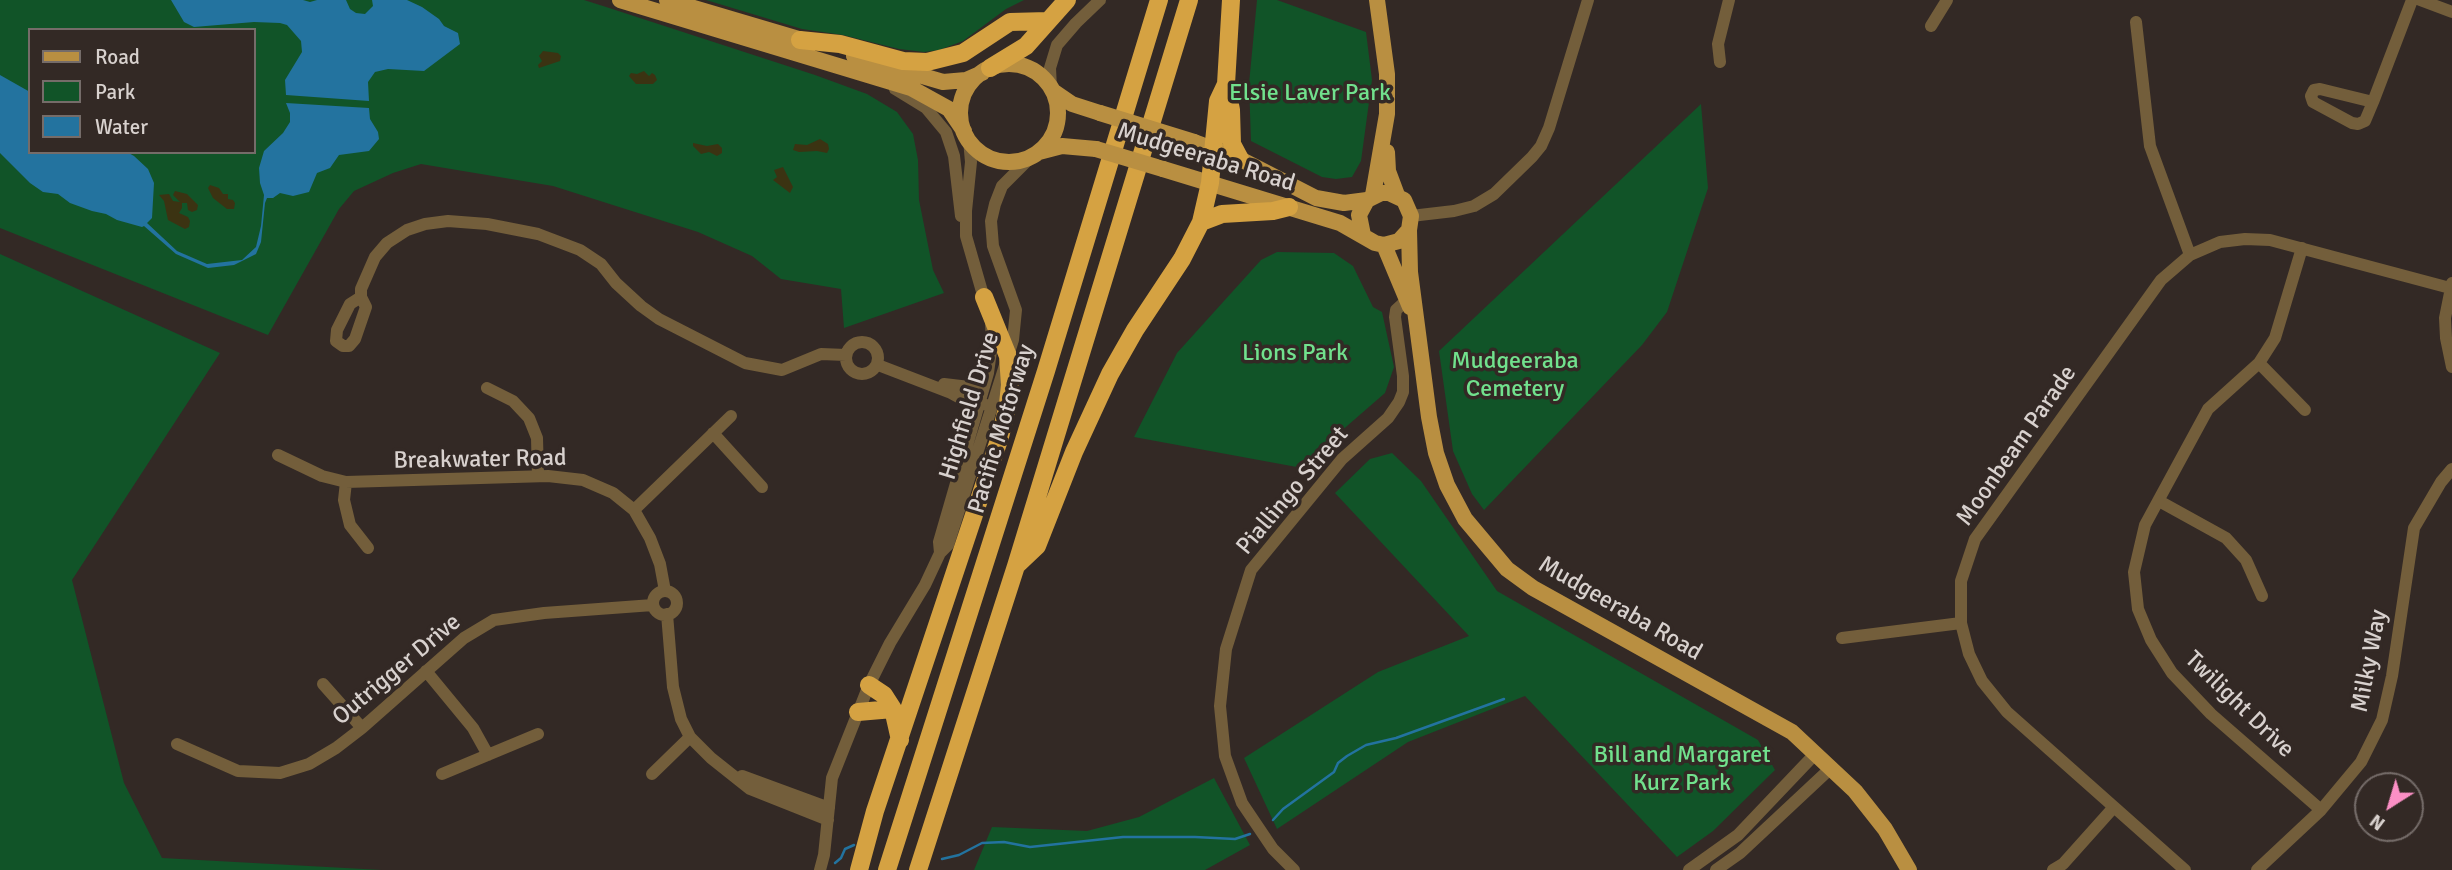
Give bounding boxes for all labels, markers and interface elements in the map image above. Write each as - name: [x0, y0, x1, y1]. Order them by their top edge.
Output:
- legend: [28, 28, 256, 154]
- text: Road: [95, 44, 140, 70]
- text: Park: [95, 79, 135, 105]
- park label: Elsie Laver Park: [1229, 80, 1391, 108]
- text: Water: [95, 114, 148, 140]
- street label: Mudgeeraba Road: [1114, 117, 1298, 199]
- street label: Highfield Drive: [934, 329, 1006, 483]
- park label: Lions Park: [1242, 340, 1348, 368]
- street label: Pacific Motorway: [963, 341, 1041, 517]
- park label: Mudgeeraba Cemetery: [1451, 348, 1579, 404]
- street label: Moonbeam Parade: [1951, 360, 2083, 532]
- street label: Piallingo Street: [1231, 421, 1355, 561]
- street label: Breakwater Road: [393, 444, 567, 476]
- street label: Mudgeeraba Road: [1533, 550, 1707, 668]
- street label: Milky Way: [2346, 607, 2394, 715]
- street label: Outrigger Drive: [327, 608, 467, 732]
- street label: Twilight Drive: [2178, 646, 2300, 764]
- park label: Bill and Margaret Kurz Park: [1593, 742, 1771, 798]
- north arrow: [2354, 772, 2424, 842]
- text: N: [2365, 809, 2390, 836]

